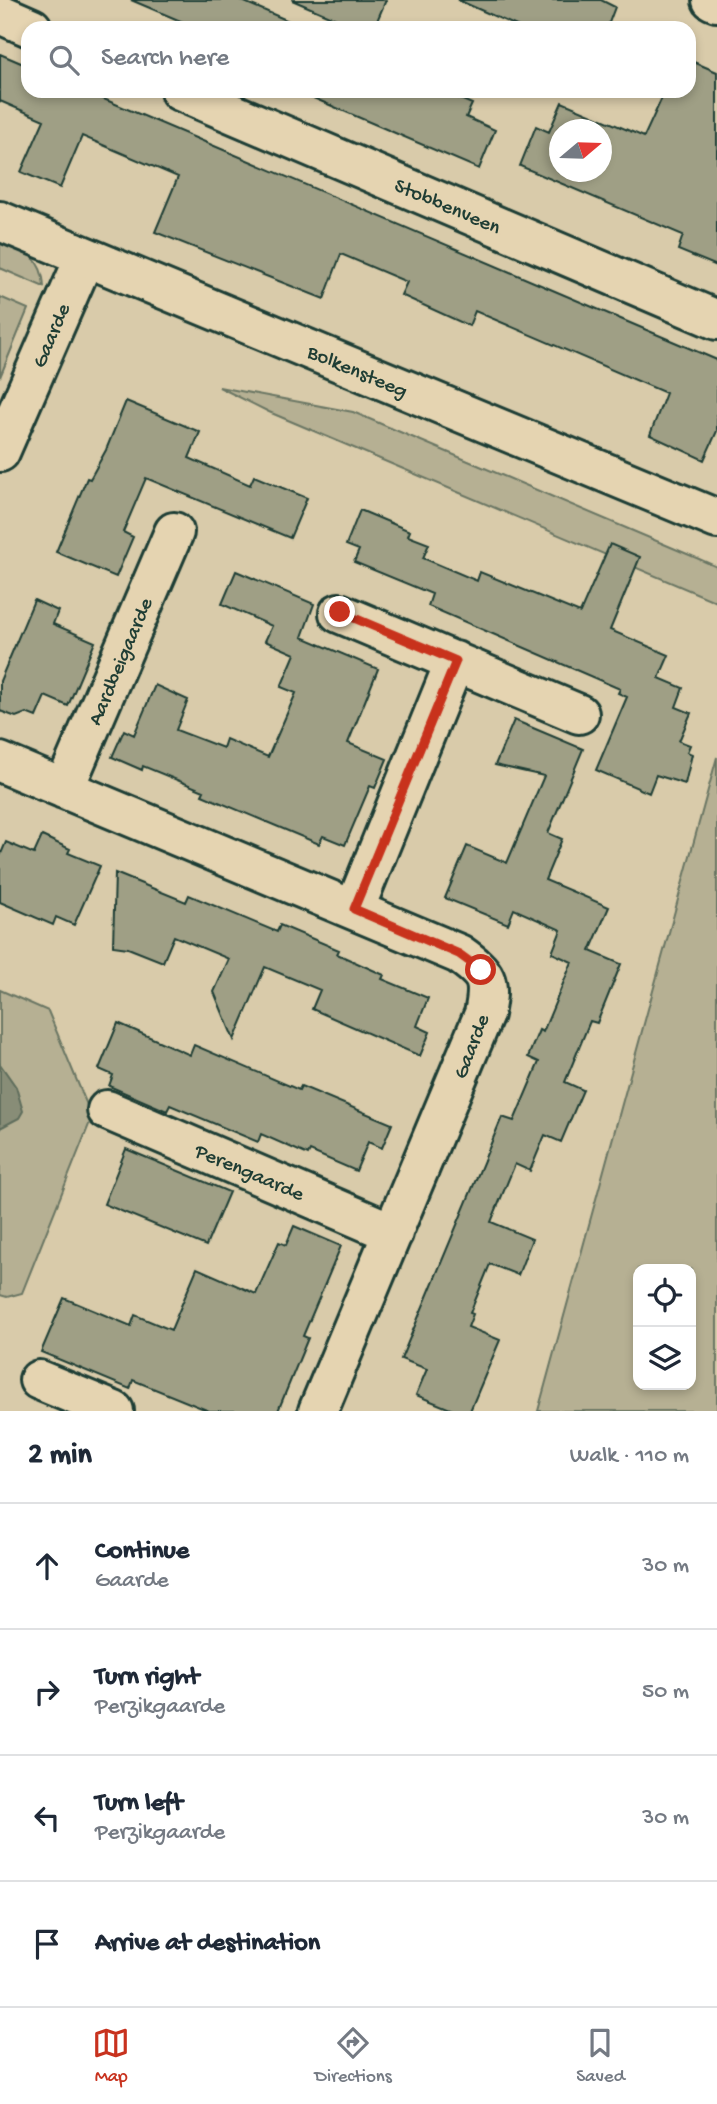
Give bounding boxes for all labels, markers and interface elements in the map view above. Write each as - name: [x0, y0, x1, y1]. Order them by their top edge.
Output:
- search box: [21, 21, 696, 98]
- icon: search: [45, 41, 83, 79]
- text: Search here: [101, 44, 229, 75]
- north arrow: [549, 119, 612, 182]
- street label: Stobbenveen: [390, 175, 504, 242]
- street label: Gaarde: [29, 300, 78, 372]
- street label: Bolkensteeg: [302, 341, 411, 406]
- street label: Aardbeigaarde: [84, 594, 161, 730]
- route end: [324, 596, 355, 627]
- route start: [465, 954, 496, 985]
- street label: Gaarde: [450, 1010, 497, 1083]
- street label: Perengaarde: [189, 1140, 308, 1209]
- map controls: [633, 1264, 696, 1390]
- button: locate: [633, 1264, 696, 1327]
- button: layers: [633, 1327, 696, 1390]
- text: 2 min: [28, 1439, 92, 1474]
- text: Walk · 110 m: [570, 1443, 689, 1470]
- text: Continue: [95, 1537, 189, 1568]
- icon: ahead: [28, 1547, 66, 1585]
- text: 30 m: [642, 1553, 689, 1580]
- text: Gaarde: [95, 1568, 169, 1595]
- text: Turn right: [95, 1663, 199, 1694]
- icon: right: [28, 1673, 66, 1711]
- text: 50 m: [642, 1679, 689, 1706]
- text: Perzikgaarde: [95, 1694, 225, 1721]
- text: Turn left: [95, 1789, 183, 1820]
- icon: left: [28, 1799, 66, 1837]
- text: 30 m: [642, 1805, 689, 1832]
- text: Perzikgaarde: [95, 1820, 225, 1847]
- icon: arrive: [28, 1925, 66, 1963]
- text: Arrive at destination: [95, 1929, 320, 1960]
- tab: Map: [92, 2024, 130, 2089]
- tab: Directions: [315, 2024, 392, 2089]
- tab: Saved: [576, 2024, 625, 2089]

